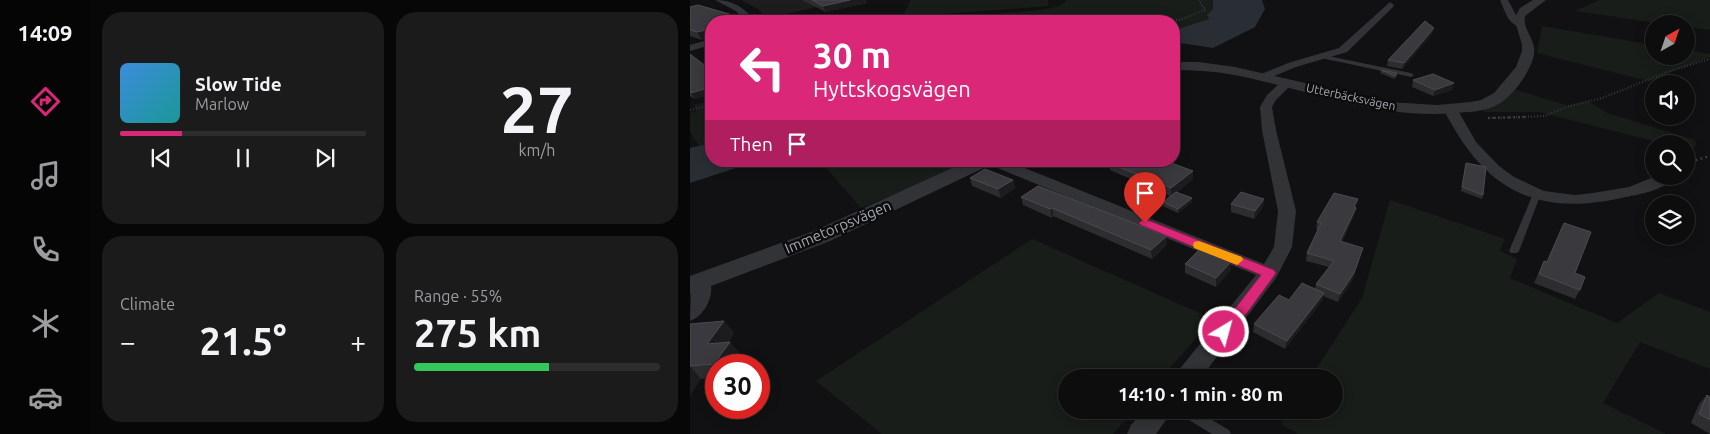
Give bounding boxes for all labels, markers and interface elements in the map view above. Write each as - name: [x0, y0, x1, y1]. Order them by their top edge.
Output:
- north arrow: [1645, 15, 1695, 65]
- map controls: [1645, 15, 1695, 245]
- text: 14:09: [17, 20, 73, 45]
- icon: left: [730, 35, 795, 100]
- text: 30 m: [813, 35, 891, 75]
- text: 27: [500, 72, 574, 145]
- text: Slow Tide: [195, 73, 282, 95]
- button: sound: [1645, 75, 1695, 125]
- text: Hyttskogsvägen: [813, 76, 971, 101]
- street label: Utterbäcksvägen: [1305, 81, 1397, 112]
- icon: directions: [28, 84, 63, 119]
- text: Marlow: [195, 95, 249, 113]
- icon: arrive: [783, 130, 811, 158]
- text: Then: [730, 133, 773, 155]
- button: search: [1645, 135, 1695, 185]
- text: km/h: [519, 141, 555, 159]
- icon: previous: [147, 144, 175, 172]
- icon: pause: [229, 144, 257, 172]
- icon: next: [311, 144, 339, 172]
- icon: music: [28, 158, 63, 193]
- pin: [1124, 172, 1166, 223]
- icon: arrive: [1131, 179, 1159, 207]
- button: layers: [1645, 195, 1695, 245]
- street label: Immetorpsvägen: [782, 196, 894, 257]
- icon: phone: [28, 232, 63, 267]
- text: Range · 55%: [414, 287, 502, 305]
- text: Climate: [120, 295, 175, 313]
- position arrow: [1197, 305, 1249, 357]
- icon: climate: [28, 306, 63, 341]
- text: 275 km: [414, 312, 541, 354]
- text: 21.5°: [199, 320, 287, 362]
- text: −: [120, 326, 136, 357]
- text: +: [350, 326, 366, 357]
- speed limit sign: 30: [705, 354, 770, 419]
- icon: car: [28, 380, 63, 415]
- text: 14:10 · 1 min · 80 m: [1118, 383, 1283, 405]

